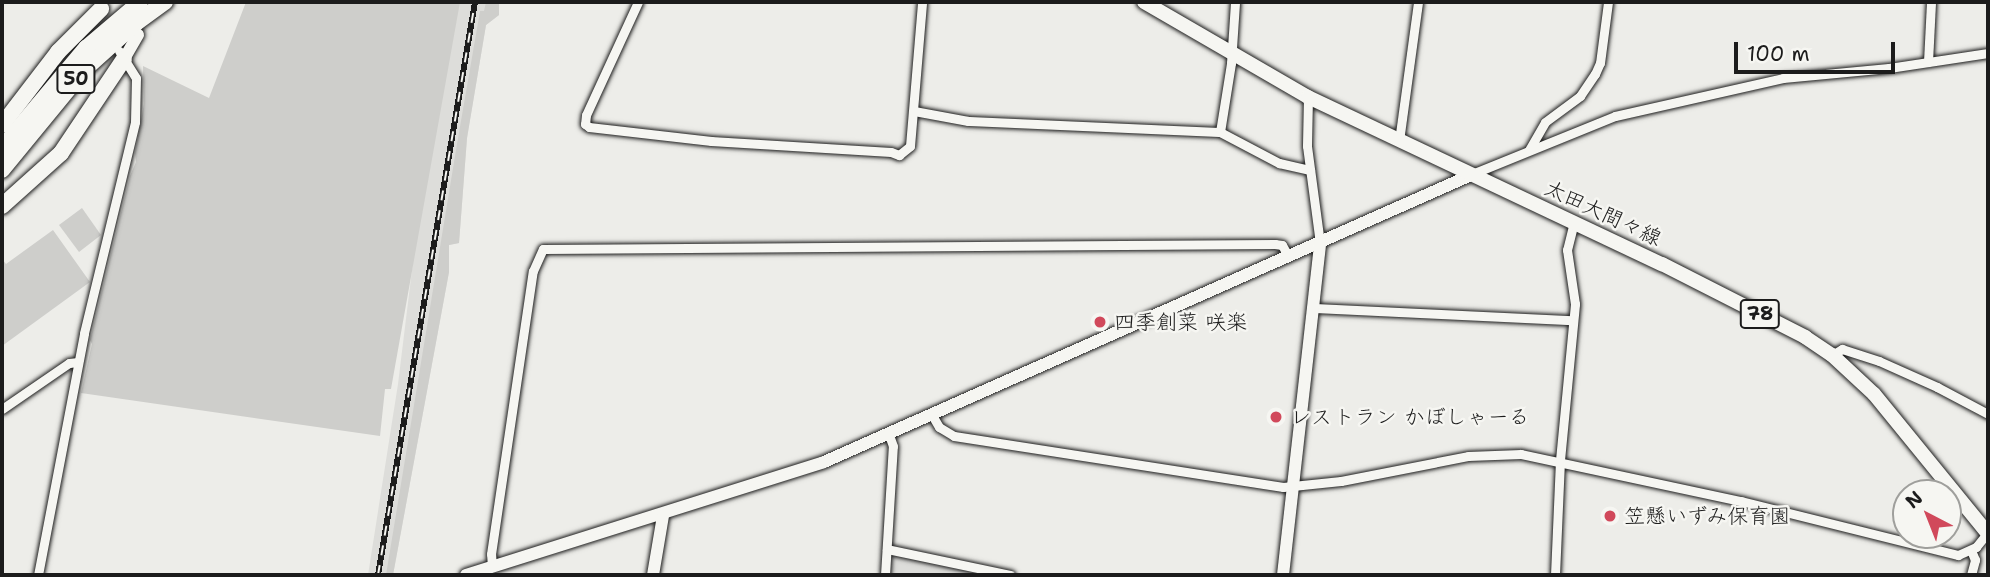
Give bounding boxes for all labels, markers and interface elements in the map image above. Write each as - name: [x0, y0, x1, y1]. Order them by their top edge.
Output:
- scale bar: [1738, 28, 1899, 72]
- text: 100 m: [1747, 40, 1810, 68]
- road number: 50: [55, 64, 97, 94]
- street label: 太田大間々線: [1541, 175, 1665, 251]
- road number: 78: [1739, 298, 1781, 330]
- place label: 四季創菜 咲楽: [1114, 309, 1247, 335]
- marker: 四季創菜 咲楽: [1092, 314, 1108, 330]
- place label: レストラン かぼしゃーる: [1290, 404, 1528, 430]
- marker: レストラン かぼしゃーる: [1268, 409, 1284, 425]
- north arrow: [1892, 479, 1962, 549]
- text: N: [1900, 485, 1928, 514]
- place label: 笠懸いずみ保育園: [1624, 503, 1792, 529]
- marker: 笠懸いずみ保育園: [1602, 508, 1618, 524]

